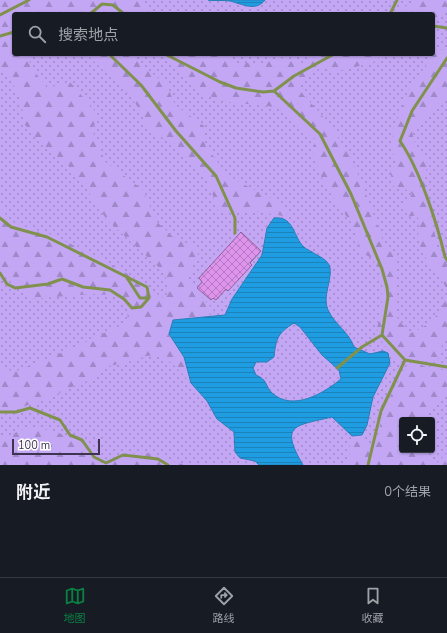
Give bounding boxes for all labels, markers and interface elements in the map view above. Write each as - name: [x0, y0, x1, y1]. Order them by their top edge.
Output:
- search box: [12, 12, 435, 56]
- icon: search: [26, 23, 48, 45]
- text: 搜索地点: [58, 25, 118, 45]
- map controls: [399, 417, 435, 453]
- button: locate: [399, 417, 435, 453]
- scale bar: [12, 437, 100, 456]
- text: 100 m: [18, 438, 50, 453]
- text: 附近: [16, 481, 50, 504]
- text: 0个结果: [384, 483, 431, 501]
- tab: 地图: [64, 585, 86, 626]
- tab: 路线: [213, 585, 235, 626]
- tab: 收藏: [362, 585, 384, 626]

